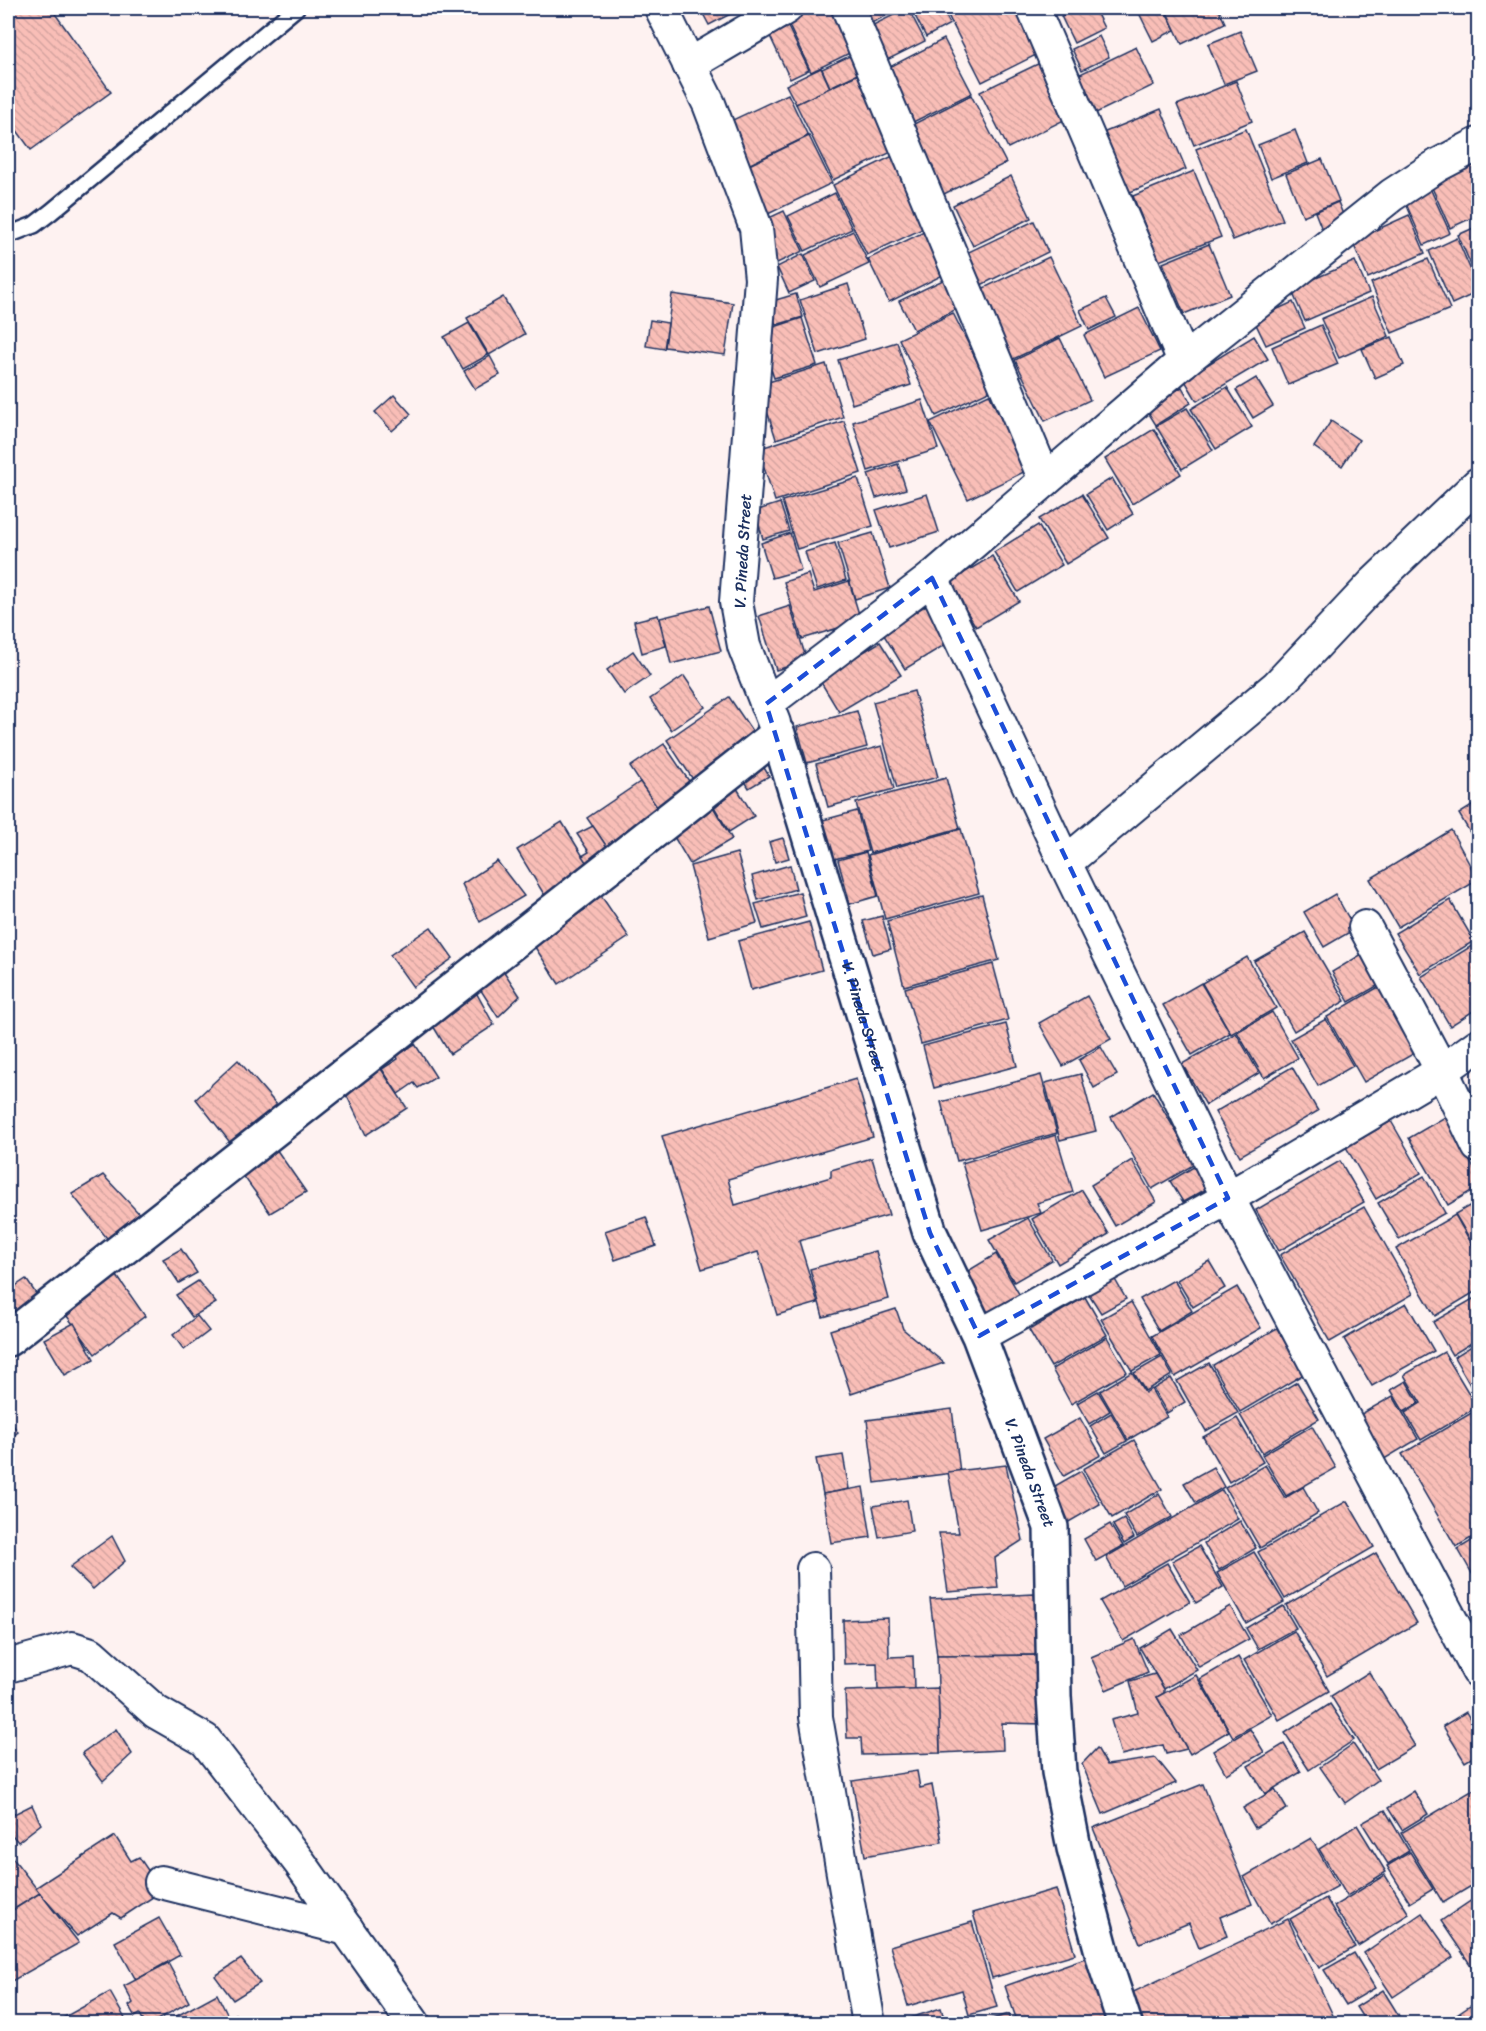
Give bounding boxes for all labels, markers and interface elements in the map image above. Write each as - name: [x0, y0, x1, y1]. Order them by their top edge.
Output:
- street label: V. Pineda Street: [725, 493, 760, 609]
- street label: V. Pineda Street: [833, 958, 894, 1076]
- street label: V. Pineda Street: [996, 1414, 1064, 1532]

